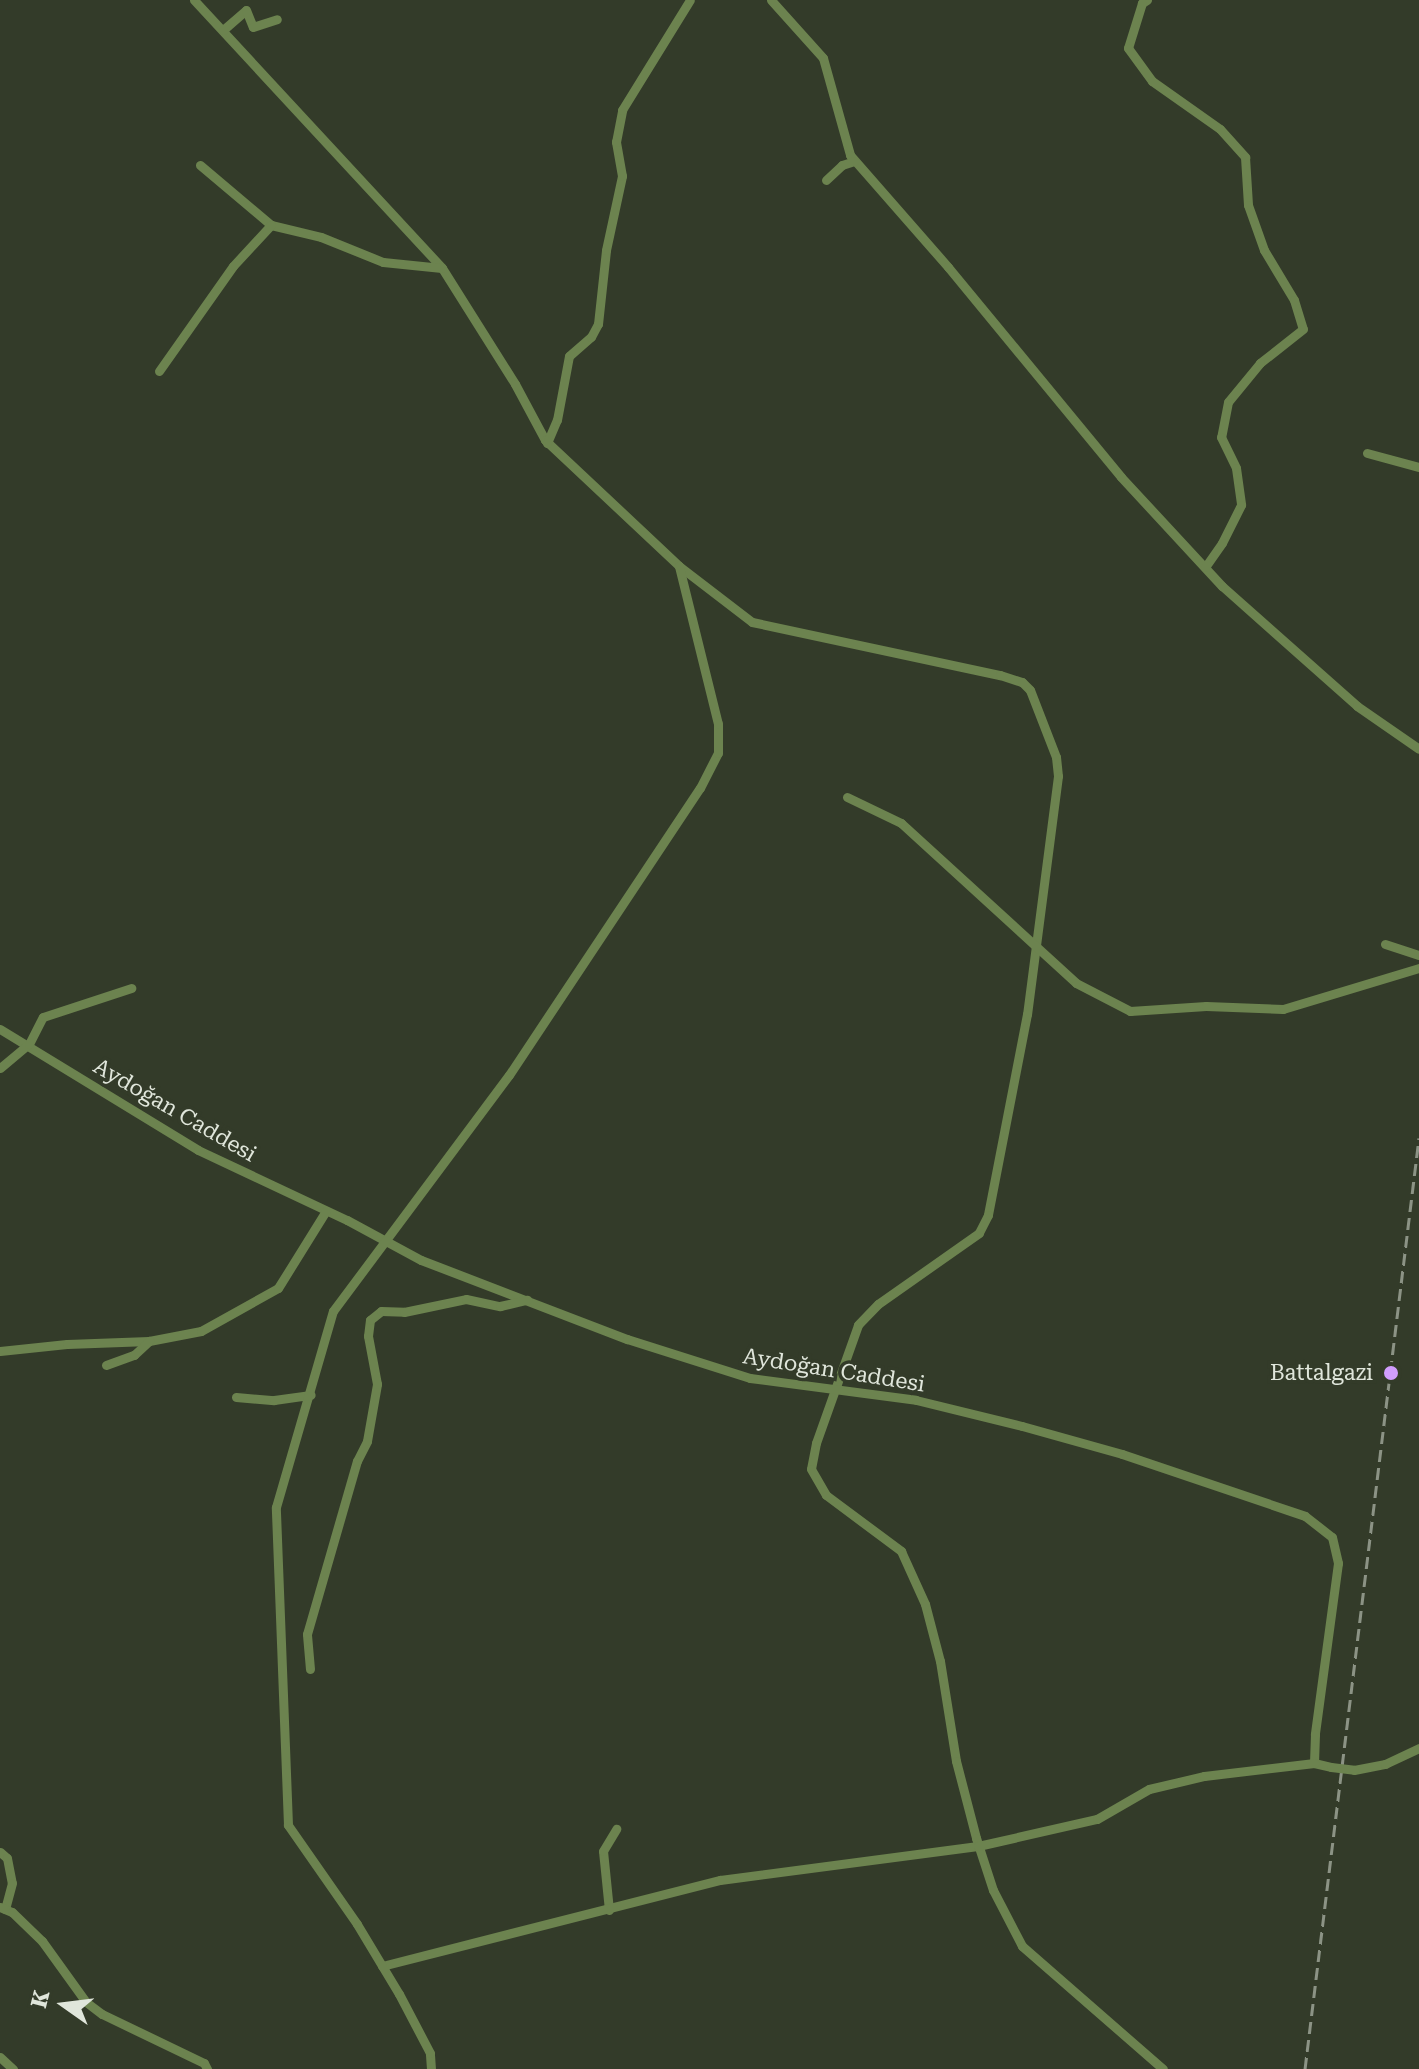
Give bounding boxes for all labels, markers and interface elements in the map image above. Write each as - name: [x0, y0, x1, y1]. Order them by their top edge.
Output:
- street label: Aydoğan Caddesi: [89, 1053, 261, 1167]
- street label: Aydoğan Caddesi: [741, 1343, 927, 1397]
- place label: Battalgazi: [1270, 1360, 1373, 1386]
- marker: Battalgazi: [1380, 1362, 1402, 1384]
- north arrow: [24, 1965, 104, 2045]
- text: K: [26, 1988, 54, 2010]

